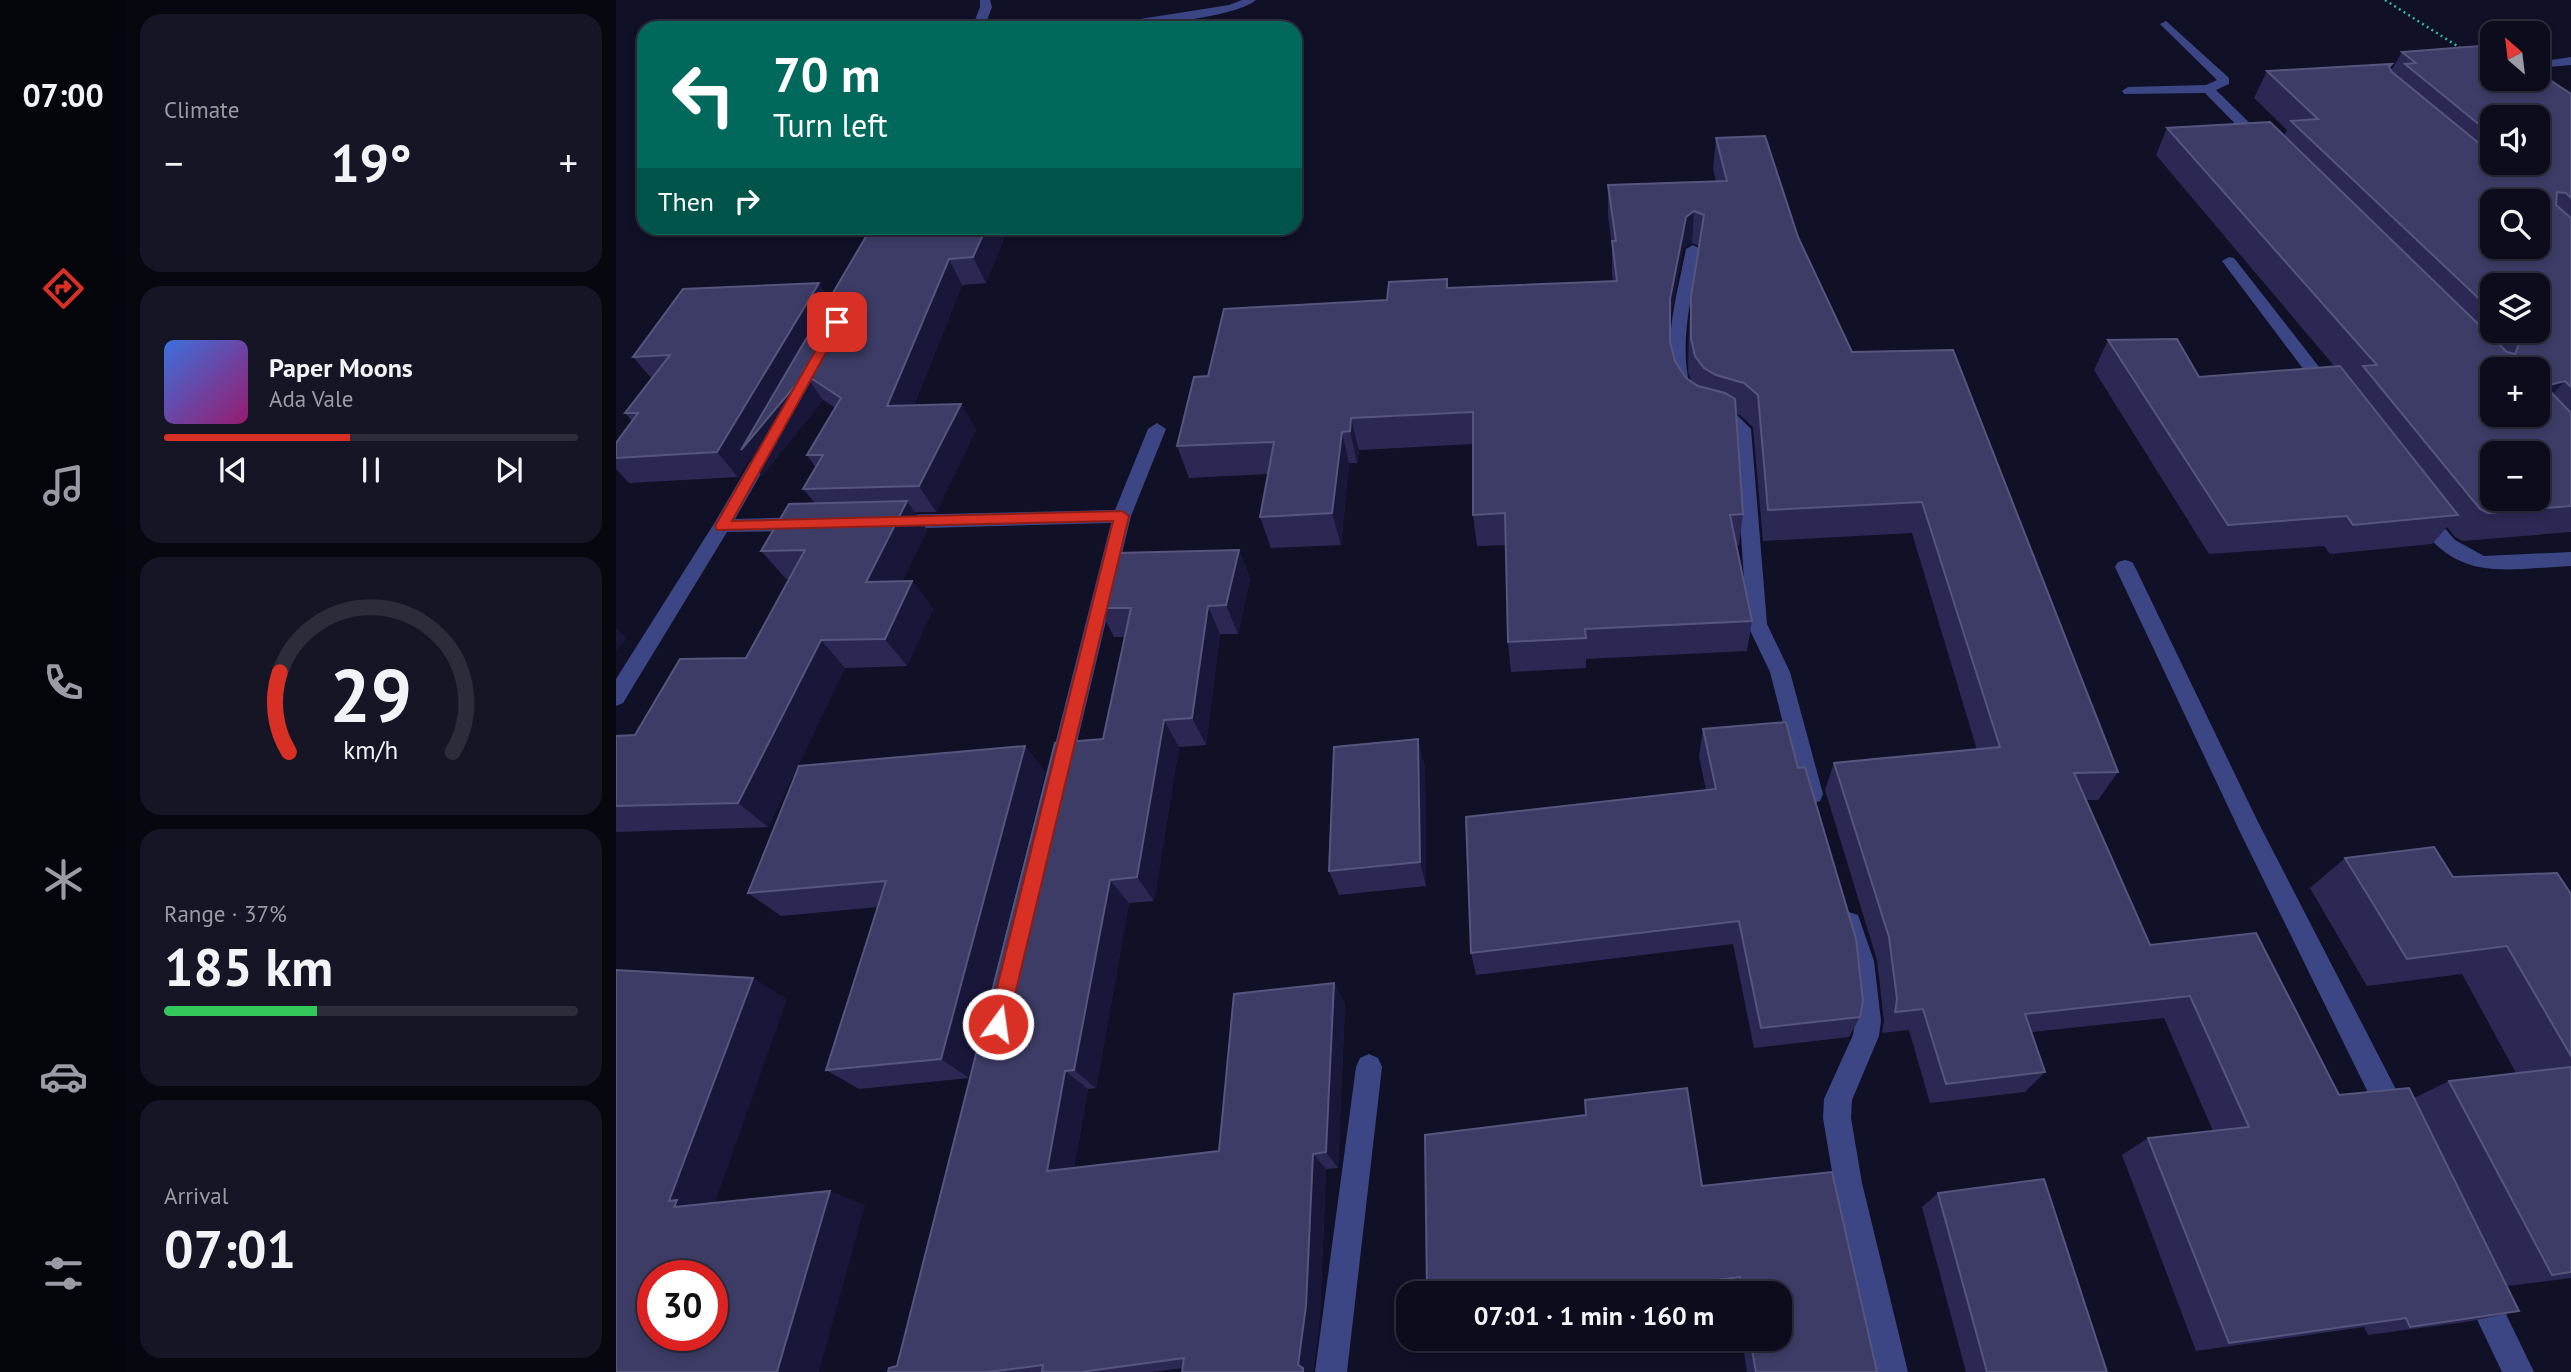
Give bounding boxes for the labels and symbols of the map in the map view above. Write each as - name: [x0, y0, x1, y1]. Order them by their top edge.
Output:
- north arrow: [2480, 21, 2550, 91]
- pin: [807, 292, 867, 352]
- position arrow: [961, 987, 1035, 1061]
- speed limit sign: 30: [637, 1260, 728, 1351]

